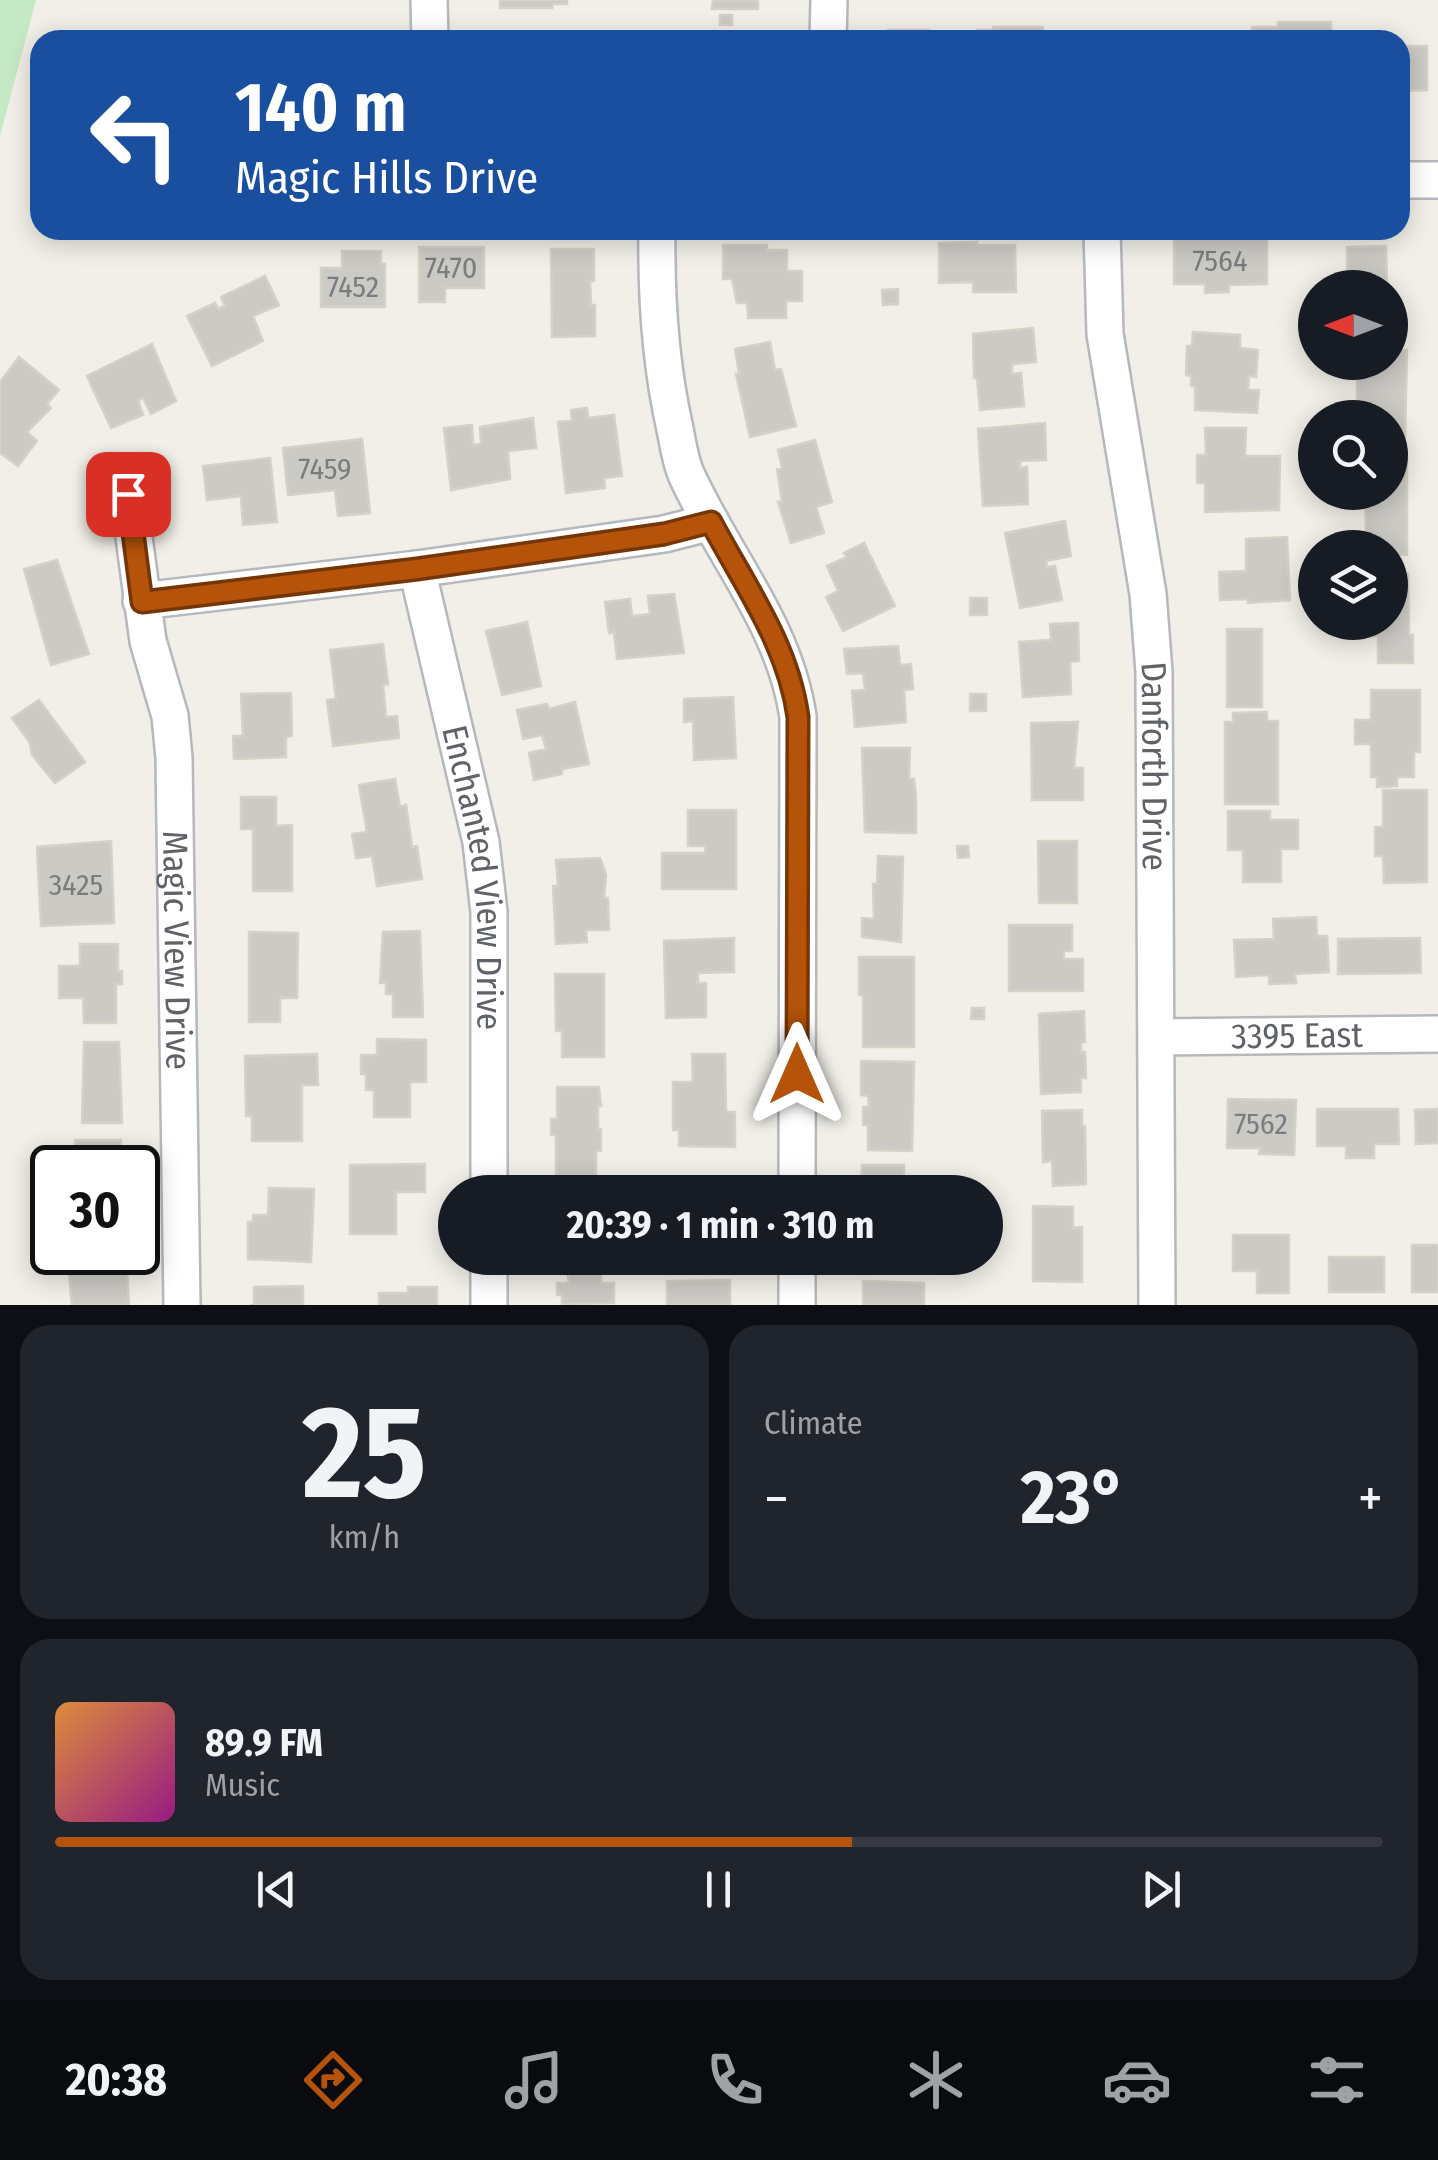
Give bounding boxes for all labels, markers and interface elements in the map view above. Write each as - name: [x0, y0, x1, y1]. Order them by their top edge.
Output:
- text: 140 m: [235, 66, 407, 150]
- icon: left: [70, 70, 200, 200]
- text: Magic Hills Drive: [235, 151, 538, 205]
- house number: 7564: [1193, 243, 1247, 279]
- house number: 7470: [425, 250, 477, 286]
- house number: 7452: [327, 269, 379, 305]
- north arrow: [1298, 270, 1408, 380]
- map controls: [1298, 270, 1408, 640]
- button: search: [1298, 400, 1408, 510]
- house number: 7459: [298, 451, 352, 487]
- pin: [86, 452, 171, 537]
- icon: arrive: [101, 467, 156, 522]
- button: layers: [1298, 530, 1408, 640]
- street label: Danforth Drive: [1132, 660, 1176, 871]
- street label: Enchanted View Drive: [433, 721, 510, 1030]
- street label: Magic View Drive: [154, 830, 200, 1070]
- house number: 3425: [49, 867, 103, 903]
- street label: 3395 East: [1231, 1014, 1364, 1057]
- position arrow: [745, 1022, 849, 1126]
- house number: 7562: [1234, 1106, 1288, 1142]
- speed limit sign: 30: [30, 1145, 160, 1275]
- text: 20:39 · 1 min · 310 m: [567, 1202, 874, 1248]
- text: 25: [302, 1375, 427, 1531]
- text: Climate: [764, 1404, 863, 1442]
- text: 23°: [1021, 1453, 1126, 1543]
- text: −: [764, 1466, 789, 1532]
- text: +: [1358, 1466, 1383, 1532]
- text: km/h: [329, 1518, 400, 1556]
- text: 89.9 FM: [205, 1720, 323, 1766]
- text: Music: [205, 1766, 280, 1804]
- icon: previous: [249, 1862, 304, 1917]
- icon: pause: [691, 1862, 746, 1917]
- icon: next: [1134, 1862, 1189, 1917]
- icon: directions: [298, 2045, 368, 2115]
- icon: music: [499, 2045, 569, 2115]
- icon: phone: [700, 2045, 770, 2115]
- icon: climate: [901, 2045, 971, 2115]
- icon: car: [1102, 2045, 1172, 2115]
- icon: filters: [1302, 2045, 1372, 2115]
- text: 20:38: [65, 2053, 167, 2107]

